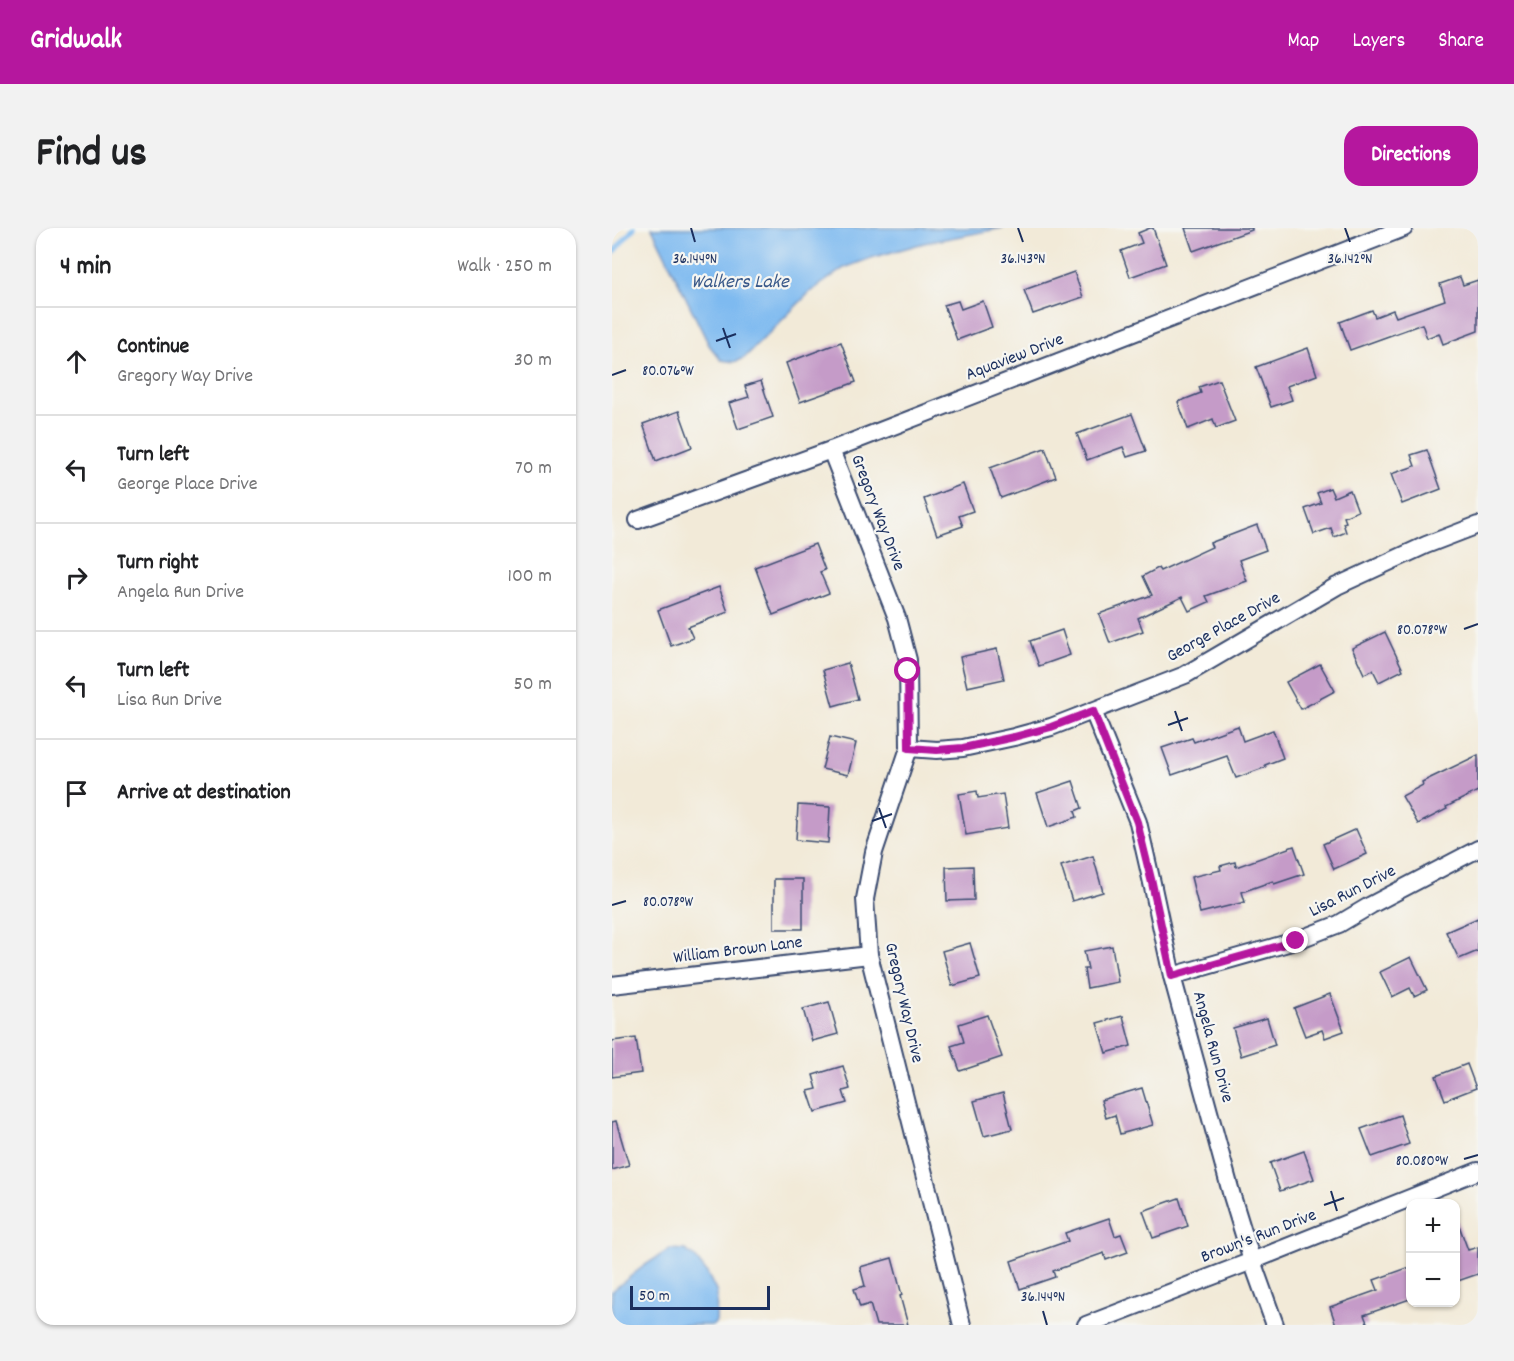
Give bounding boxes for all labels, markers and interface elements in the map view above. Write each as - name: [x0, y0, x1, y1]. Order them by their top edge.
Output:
- text: Gridwalk: [30, 22, 122, 62]
- text: Map: [1288, 27, 1319, 57]
- text: Layers: [1352, 27, 1405, 57]
- text: Share: [1438, 27, 1484, 57]
- text: Find us: [36, 126, 147, 186]
- button: Directions: [1344, 126, 1478, 186]
- text: 4 min: [60, 249, 111, 286]
- text: 36.144°N: [673, 249, 717, 271]
- text: 36.143°N: [1001, 249, 1045, 271]
- text: 36.142°N: [1328, 249, 1372, 271]
- text: Walk · 250 m: [457, 253, 552, 281]
- water label: Walkers Lake: [691, 269, 790, 297]
- street label: Aquaview Drive: [962, 328, 1068, 388]
- text: Continue: [117, 332, 189, 363]
- icon: ahead: [60, 345, 93, 378]
- text: 30 m: [514, 347, 552, 375]
- text: 80.076°W: [642, 361, 694, 383]
- text: Gregory Way Drive: [117, 363, 253, 391]
- text: Turn left: [117, 440, 189, 471]
- street label: Gregory Way Drive: [843, 451, 911, 575]
- icon: left: [60, 453, 93, 486]
- text: 70 m: [515, 455, 552, 483]
- text: George Place Drive: [117, 471, 258, 499]
- text: Turn right: [117, 548, 199, 579]
- icon: right: [60, 561, 93, 594]
- text: 100 m: [508, 563, 552, 591]
- text: Angela Run Drive: [117, 579, 244, 607]
- street label: George Place Drive: [1163, 586, 1285, 670]
- text: 80.078°W: [1397, 620, 1447, 642]
- text: Turn left: [117, 656, 189, 687]
- route start: [894, 657, 920, 683]
- icon: left: [60, 669, 93, 702]
- text: 50 m: [514, 671, 552, 699]
- text: Lisa Run Drive: [117, 687, 222, 715]
- icon: arrive: [60, 777, 93, 810]
- text: Arrive at destination: [117, 778, 291, 809]
- street label: Lisa Run Drive: [1305, 859, 1401, 925]
- text: 80.078°W: [643, 892, 693, 914]
- route end: [1282, 927, 1308, 953]
- street label: William Brown Lane: [672, 931, 804, 971]
- street label: Gregory Way Drive: [877, 940, 929, 1066]
- street label: Angela Run Drive: [1185, 988, 1239, 1106]
- text: 80.080°W: [1396, 1151, 1449, 1173]
- map controls: [1406, 1199, 1460, 1307]
- button: +: [1406, 1199, 1460, 1253]
- street label: Brown's Run Drive: [1198, 1203, 1321, 1271]
- button: −: [1406, 1253, 1460, 1307]
- scale bar: [630, 1283, 770, 1310]
- text: 50 m: [639, 1285, 670, 1308]
- text: 36.144°N: [1021, 1287, 1065, 1309]

